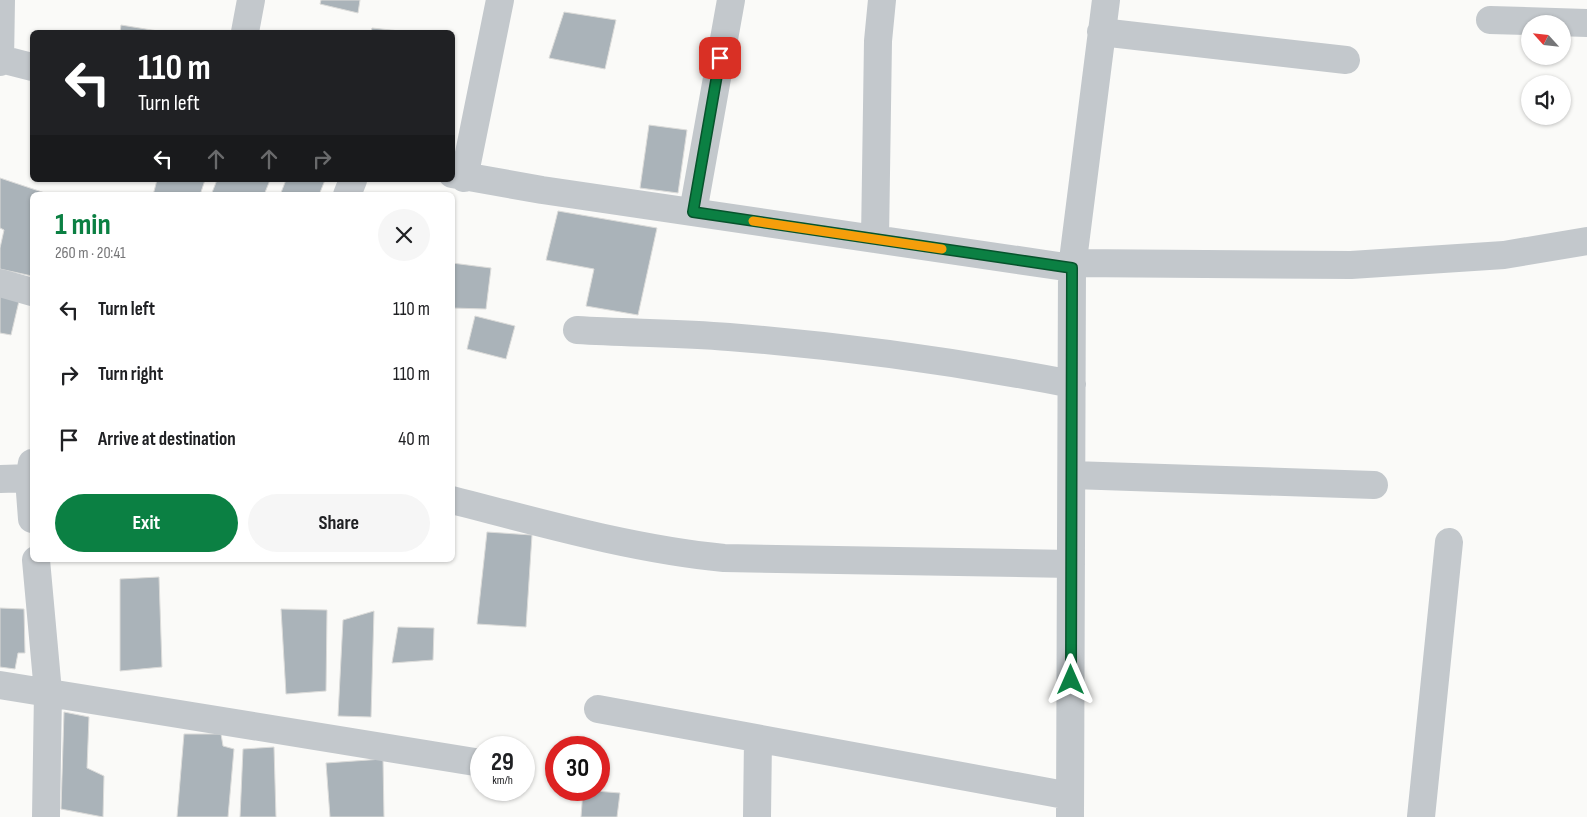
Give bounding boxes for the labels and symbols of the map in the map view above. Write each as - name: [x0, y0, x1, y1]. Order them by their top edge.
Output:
- north arrow: [1521, 15, 1571, 65]
- pin: [699, 37, 741, 79]
- position arrow: [1044, 653, 1096, 705]
- speed limit sign: 30: [545, 736, 610, 801]

